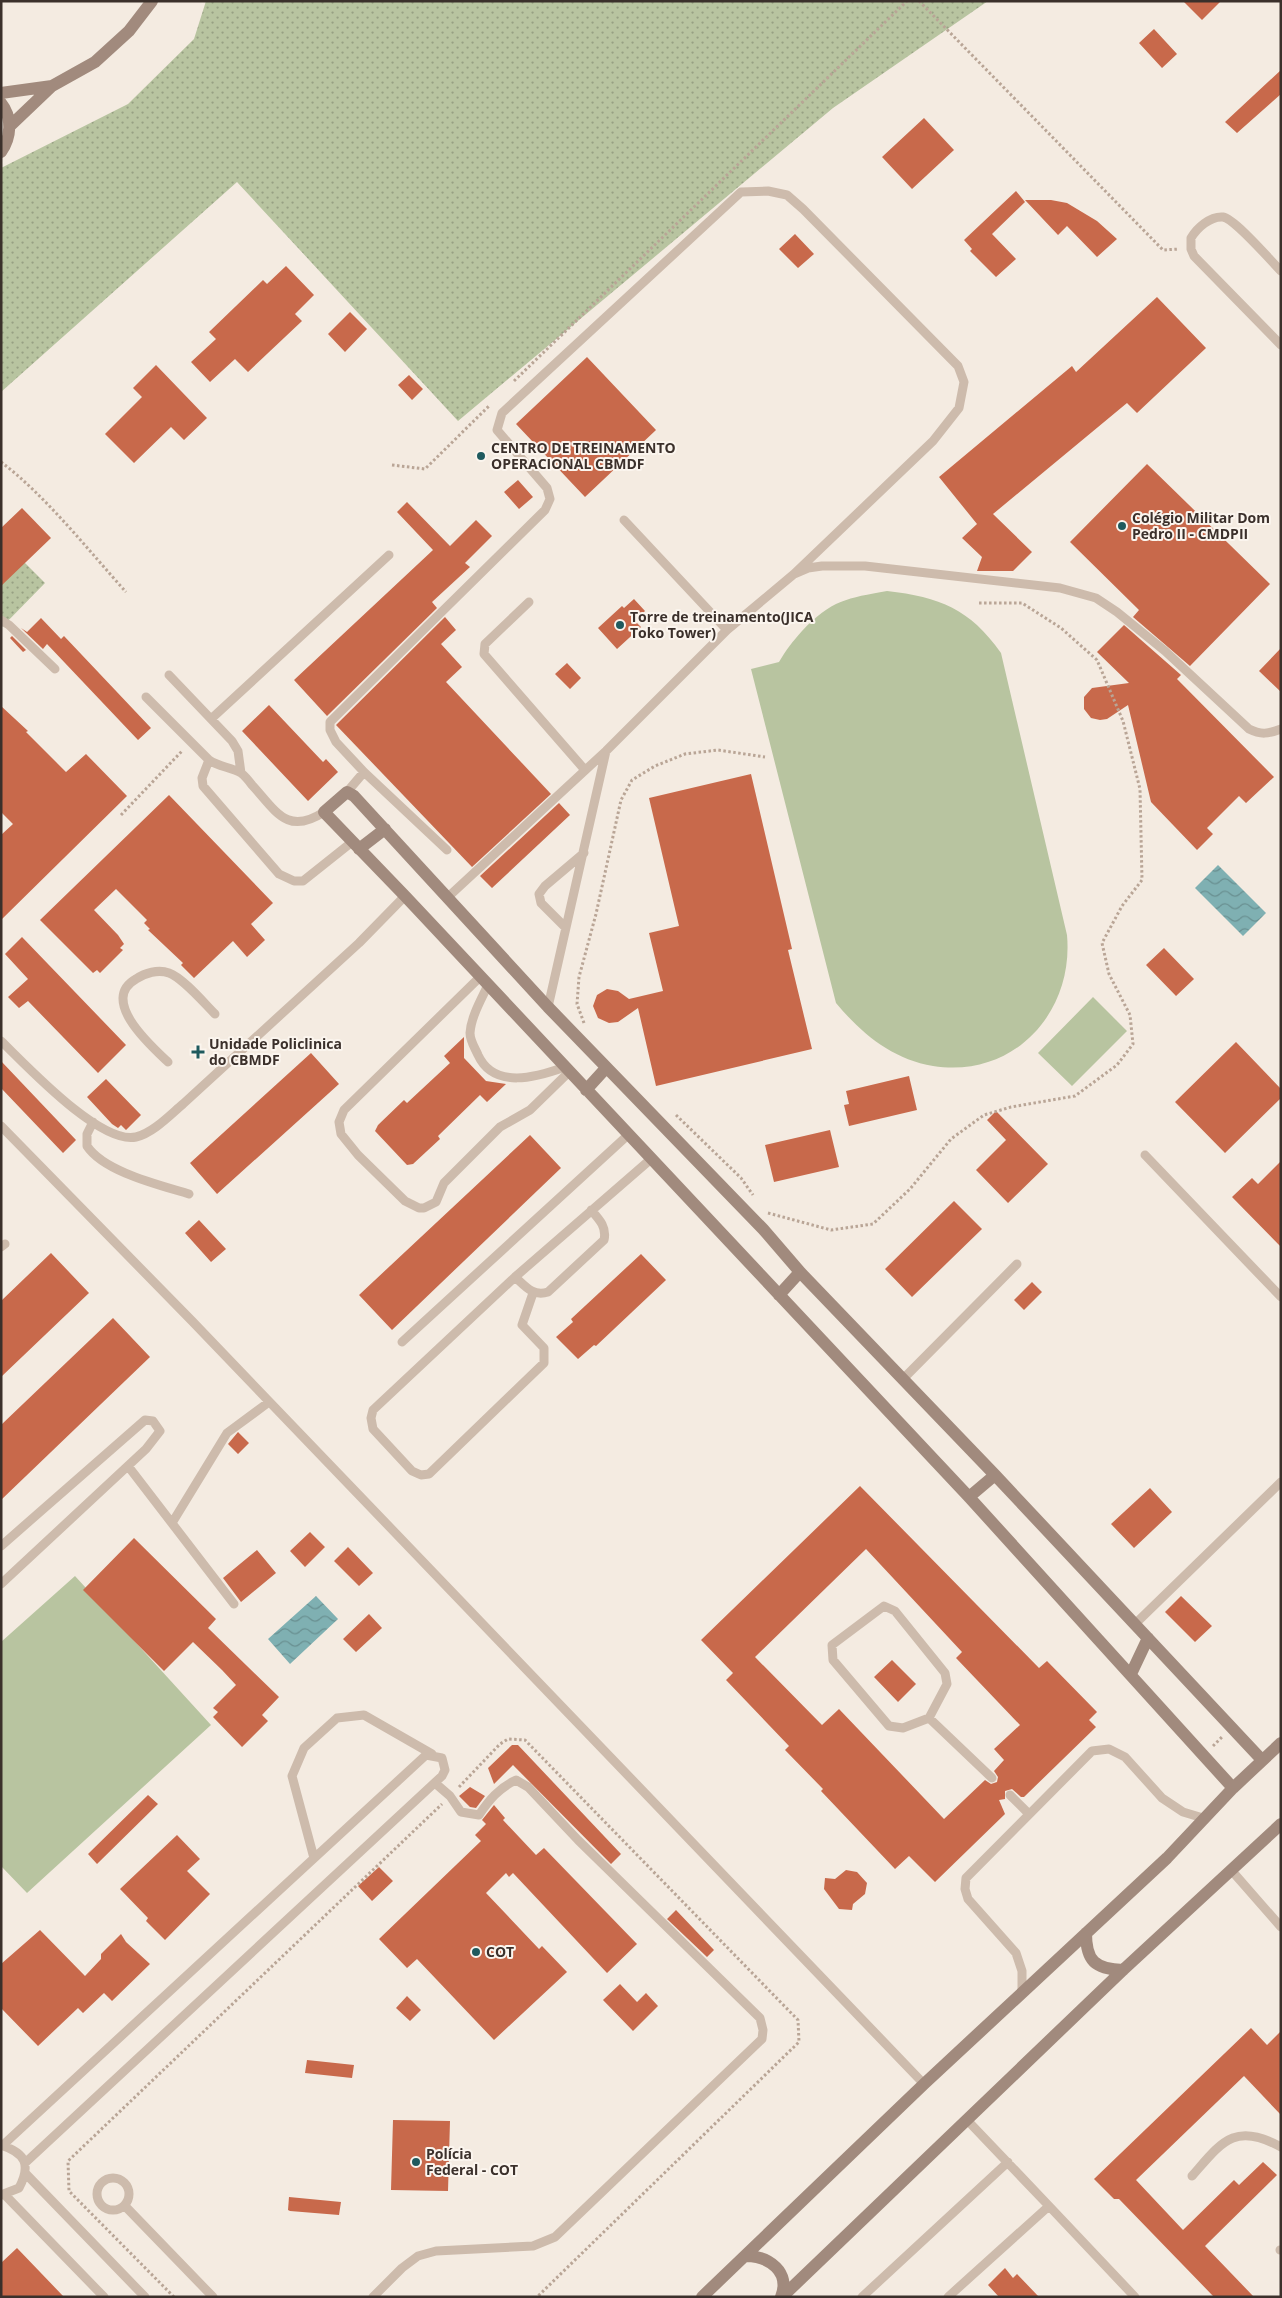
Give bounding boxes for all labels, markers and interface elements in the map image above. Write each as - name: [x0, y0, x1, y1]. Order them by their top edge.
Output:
- place label: CENTRO DE TREINAMENTO OPERACIONAL CBMDF: [491, 438, 676, 473]
- marker: CENTRO DE TREINAMENTO OPERACIONAL CBMDF: [475, 450, 487, 462]
- place label: Colégio Militar Dom Pedro II - CMDPII: [1132, 508, 1270, 543]
- marker: Colégio Militar Dom Pedro II - CMDPII: [1116, 520, 1128, 532]
- place label: Torre de treinamento(JICA Toko Tower): [630, 607, 814, 642]
- marker: Torre de treinamento(JICA Toko Tower): [614, 619, 626, 631]
- place label: Unidade Policlinica do CBMDF: [209, 1034, 342, 1069]
- marker: Unidade Policlinica do CBMDF: [191, 1045, 205, 1059]
- place label: COT: [486, 1942, 514, 1961]
- marker: COT: [470, 1946, 482, 1958]
- place label: Polícia Federal - COT: [426, 2144, 518, 2179]
- marker: Polícia Federal - COT: [410, 2156, 422, 2168]

